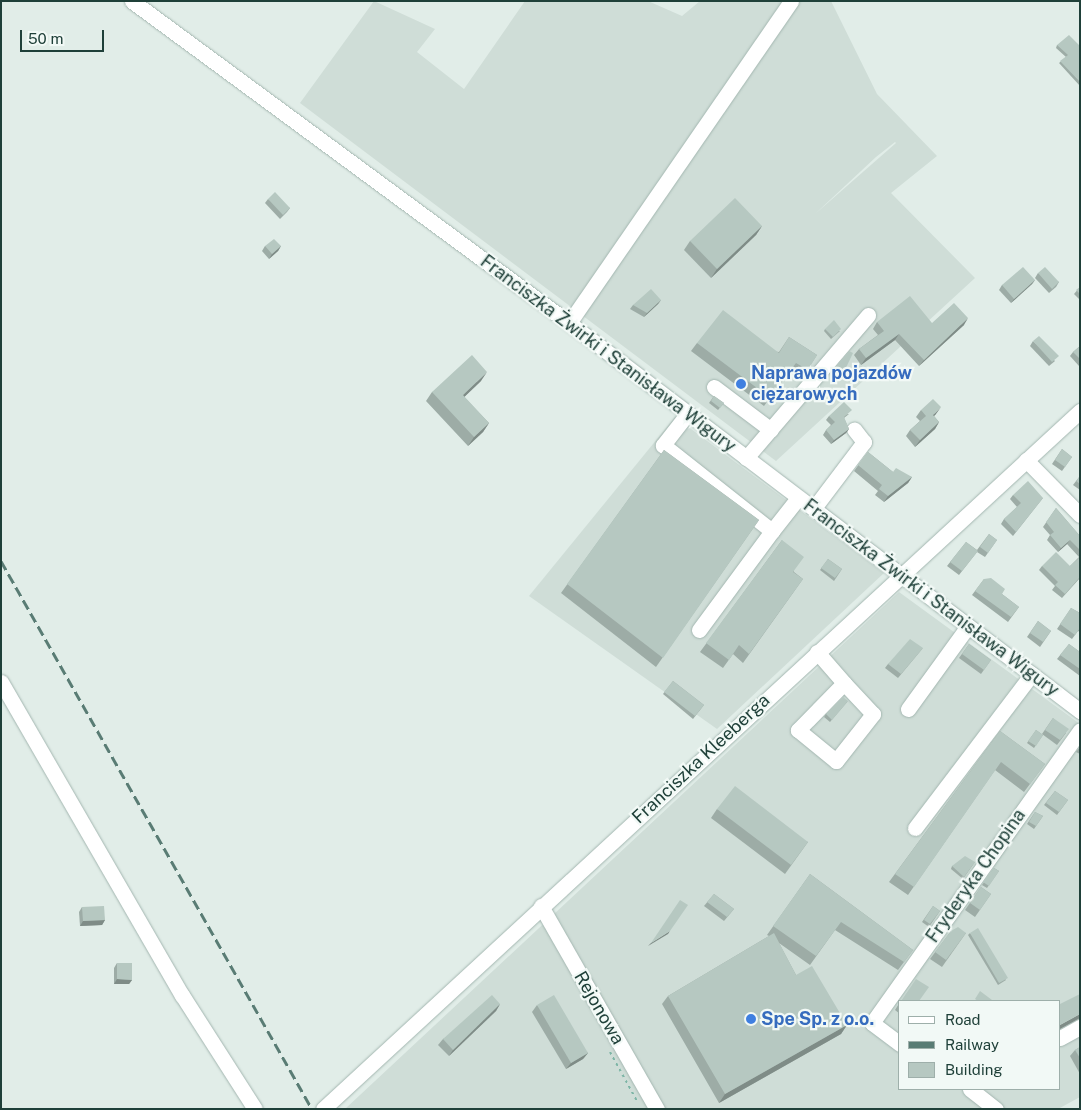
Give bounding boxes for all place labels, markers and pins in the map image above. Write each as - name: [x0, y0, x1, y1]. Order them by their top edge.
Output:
- place label: Naprawa pojazdów ciężarowych: [751, 363, 912, 406]
- marker: Naprawa pojazdów ciężarowych: [735, 378, 747, 390]
- place label: Spe Sp. z o.o.: [761, 1008, 875, 1030]
- marker: Spe Sp. z o.o.: [745, 1013, 757, 1025]

